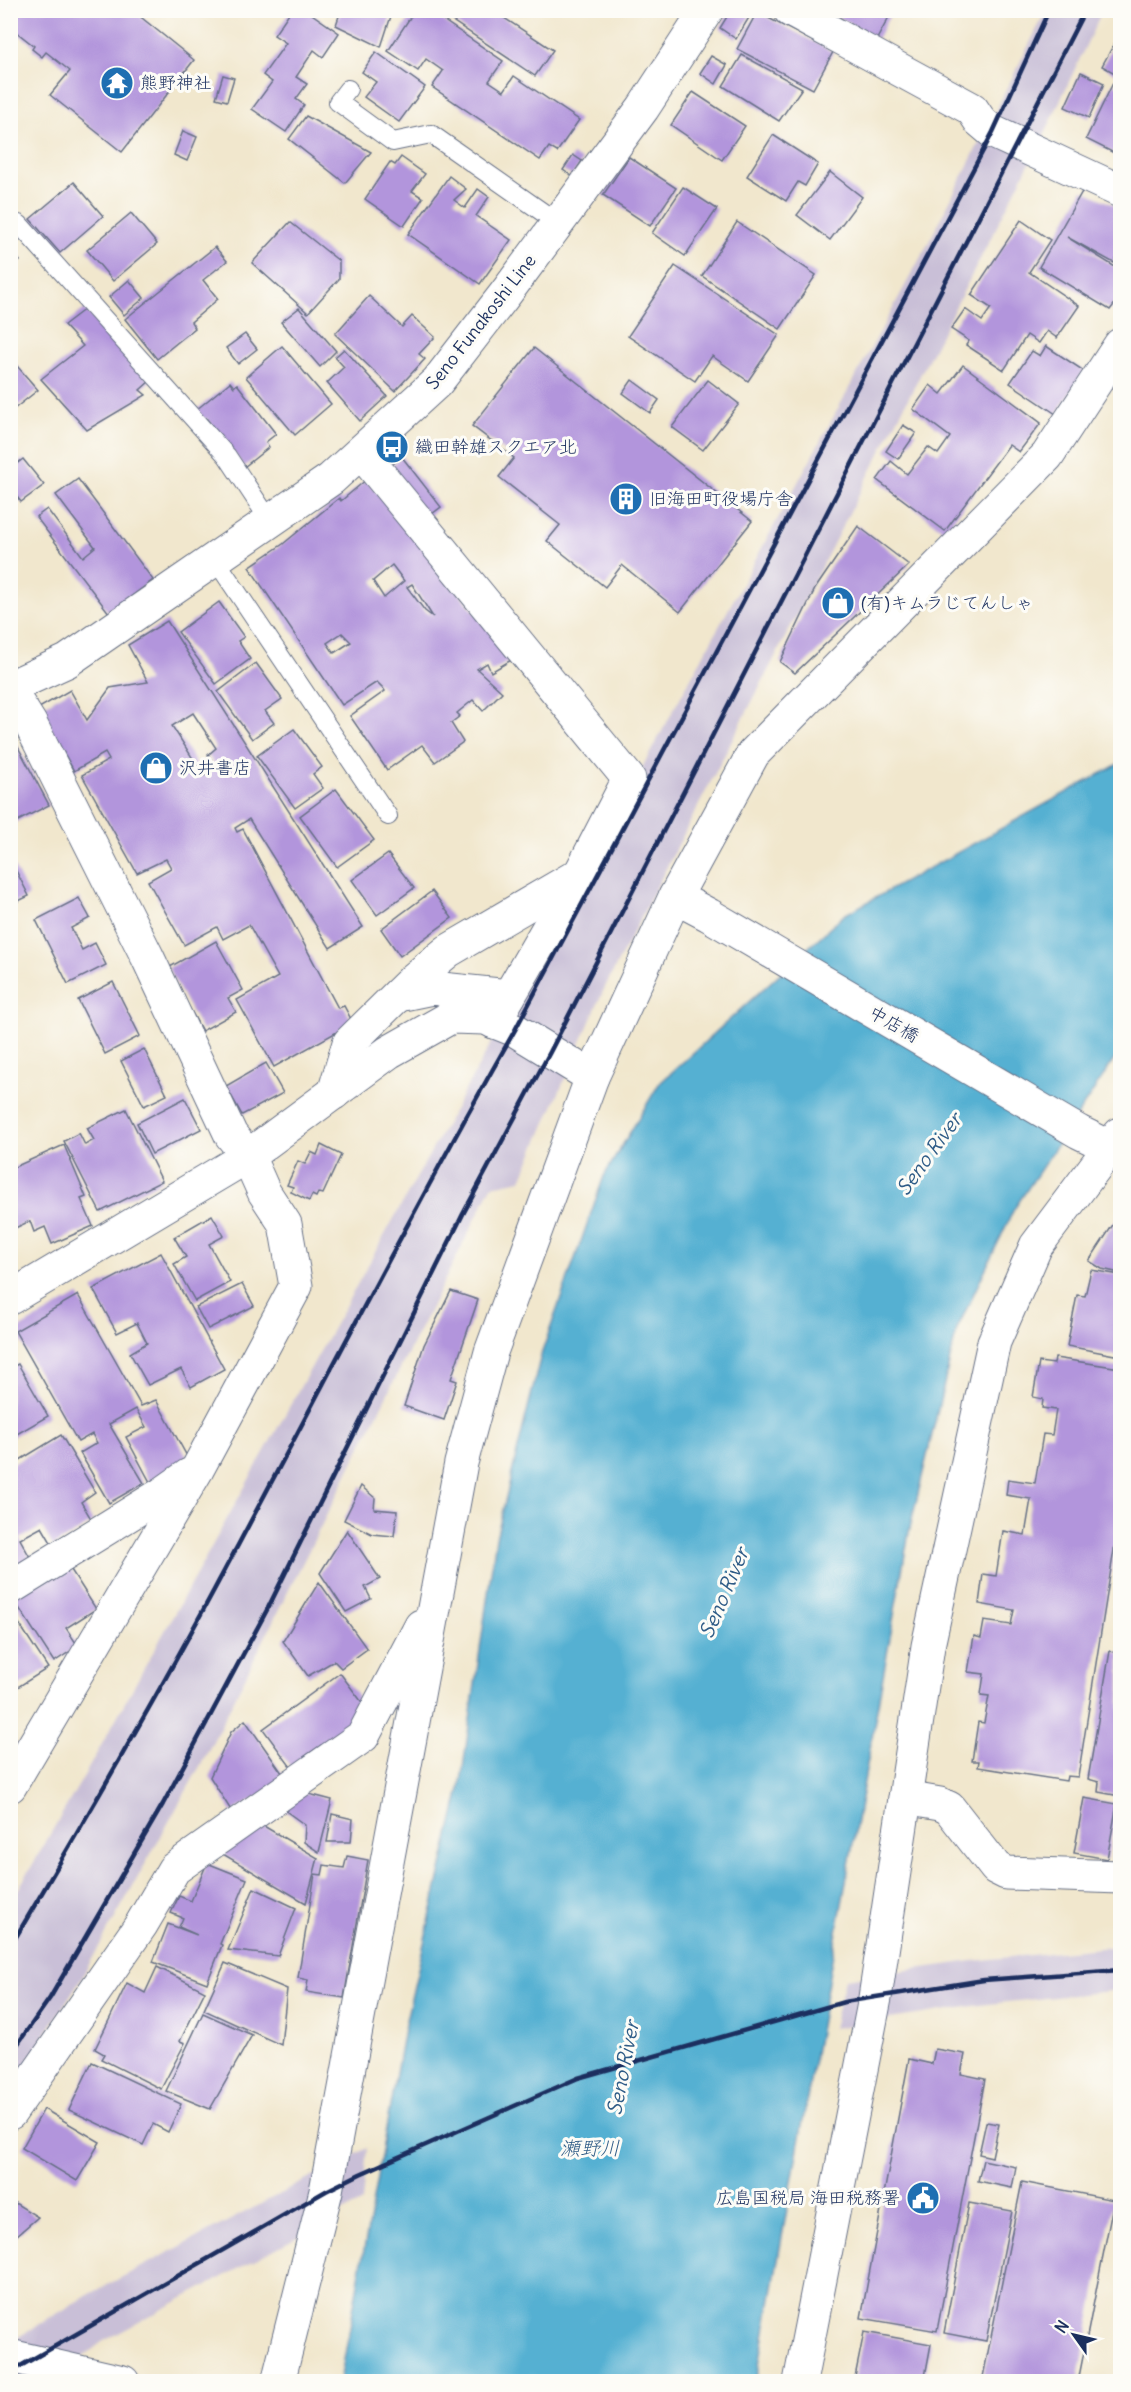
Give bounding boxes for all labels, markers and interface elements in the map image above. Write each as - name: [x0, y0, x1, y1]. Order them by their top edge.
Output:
- temple icon: 熊野神社: [99, 65, 135, 101]
- place label: 熊野神社: [140, 71, 212, 94]
- street label: Seno Funakoshi Line: [421, 249, 541, 394]
- bus stop icon: 織田幹雄スクエア北: [374, 429, 410, 465]
- place label: 織田幹雄スクエア北: [415, 435, 577, 458]
- building icon: 旧海田町役場庁舎: [608, 481, 644, 517]
- place label: 旧海田町役場庁舎: [649, 487, 793, 510]
- shop icon: (有)キムラじてんしゃ: [820, 585, 856, 621]
- place label: (有)キムラじてんしゃ: [861, 591, 1034, 614]
- shop icon: 沢井書店: [138, 750, 174, 786]
- place label: 沢井書店: [179, 756, 251, 779]
- street label: 中店橋: [865, 1000, 923, 1047]
- water label: Seno River: [890, 1106, 968, 1200]
- water label: Seno River: [693, 1541, 755, 1642]
- water label: Seno River: [601, 2016, 644, 2117]
- water label: 瀬野川: [560, 2135, 620, 2160]
- public building icon: 広島国税局 海田税務署: [905, 2180, 941, 2216]
- place label: 広島国税局 海田税務署: [716, 2186, 900, 2209]
- north arrow: [1044, 2305, 1104, 2365]
- text: N: [1050, 2316, 1073, 2337]

